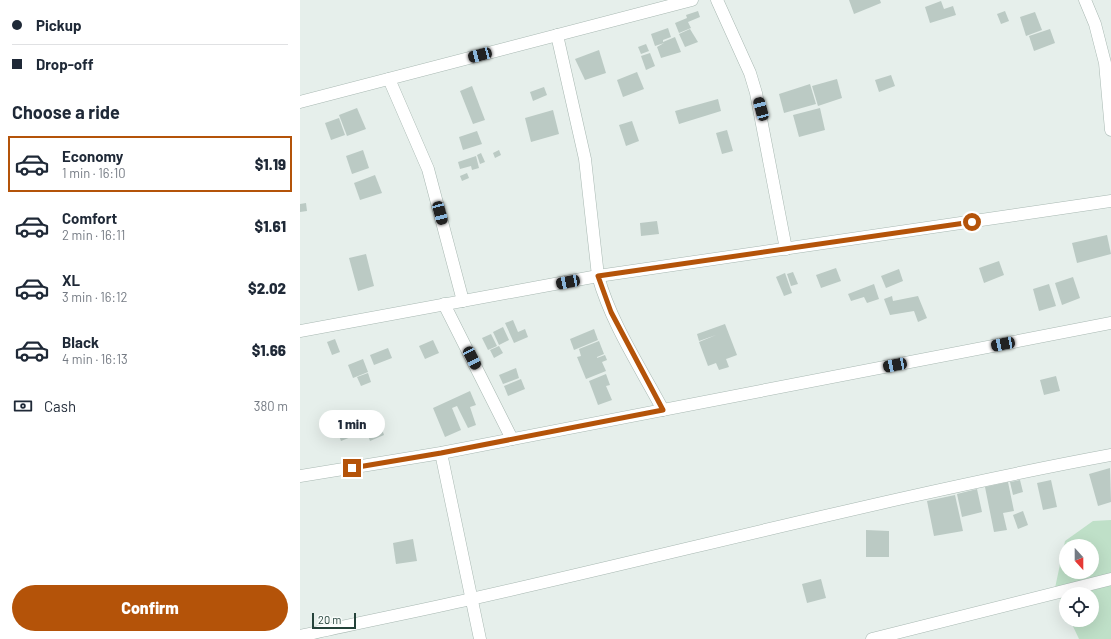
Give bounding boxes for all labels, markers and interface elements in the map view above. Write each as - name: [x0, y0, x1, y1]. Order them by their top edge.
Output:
- text: Pickup: [36, 16, 82, 34]
- car: [467, 46, 493, 64]
- text: Drop-off: [36, 55, 94, 73]
- car: [752, 96, 770, 122]
- text: Choose a ride: [12, 101, 120, 123]
- icon: car: [14, 146, 50, 182]
- text: Economy: [62, 147, 123, 165]
- text: $1.19: [255, 155, 286, 173]
- text: 1 min · 16:10: [62, 165, 126, 181]
- car: [431, 200, 449, 226]
- icon: car: [14, 208, 50, 244]
- text: Comfort: [62, 209, 117, 227]
- route start: [963, 213, 981, 231]
- text: $1.61: [255, 217, 286, 235]
- text: 2 min · 16:11: [62, 227, 125, 243]
- icon: car: [14, 270, 50, 306]
- text: XL: [62, 271, 80, 289]
- car: [555, 274, 581, 290]
- text: $2.02: [248, 279, 286, 297]
- text: 3 min · 16:12: [62, 289, 127, 305]
- icon: car: [14, 332, 50, 368]
- text: Black: [62, 333, 99, 351]
- car: [990, 336, 1016, 352]
- text: $1.66: [252, 341, 286, 359]
- car: [461, 345, 483, 371]
- text: 4 min · 16:13: [62, 351, 128, 367]
- car: [882, 357, 908, 373]
- icon: cash: [12, 395, 34, 417]
- text: Cash: [44, 397, 76, 415]
- text: 380 m: [254, 398, 288, 414]
- callout: 1 min: [319, 410, 385, 438]
- text: 1 min: [338, 416, 366, 432]
- route end: [343, 459, 361, 477]
- north arrow: [1059, 539, 1099, 579]
- map controls: [1059, 539, 1099, 627]
- button: Confirm: [12, 585, 288, 631]
- button: locate: [1059, 587, 1099, 627]
- scale bar: [312, 611, 356, 630]
- text: 20 m: [318, 613, 341, 626]

